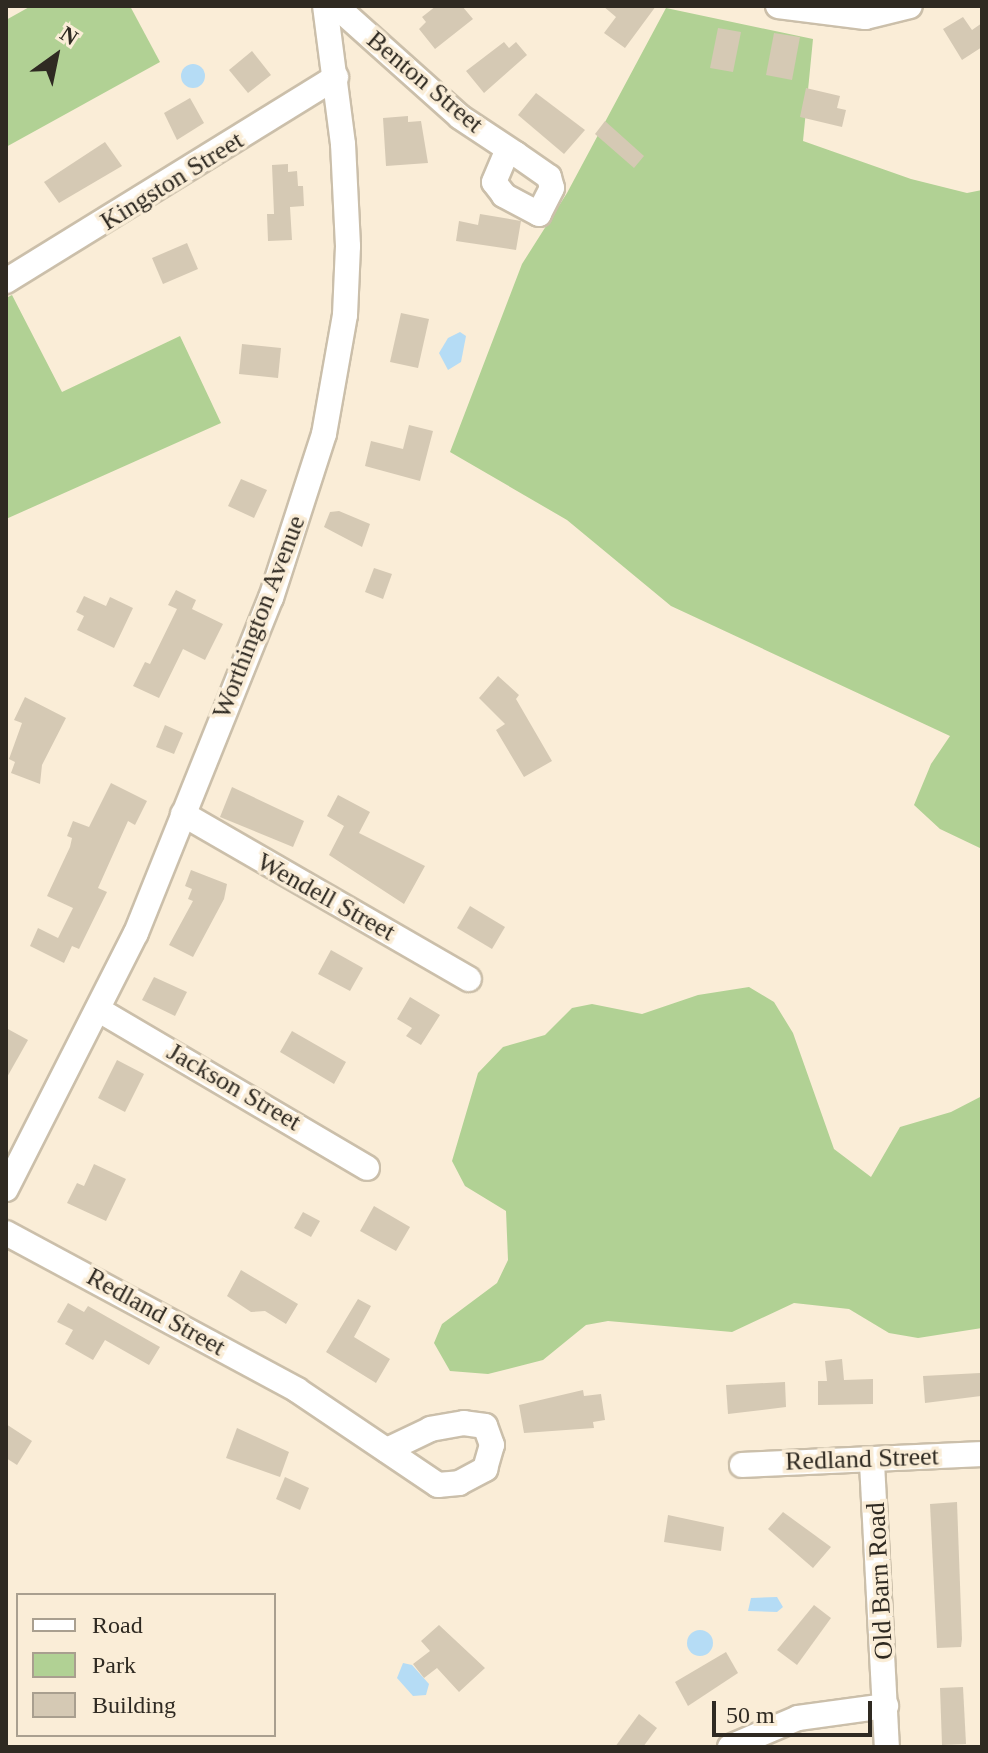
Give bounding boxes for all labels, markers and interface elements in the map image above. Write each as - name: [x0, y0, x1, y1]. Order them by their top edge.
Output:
- north arrow: [16, 16, 96, 96]
- text: N: [56, 21, 83, 50]
- street label: Benton Street: [360, 24, 490, 140]
- street label: Kingston Street: [95, 125, 249, 237]
- street label: Worthington Avenue: [206, 510, 312, 724]
- street label: Wendell Street: [251, 846, 401, 948]
- street label: Jackson Street: [161, 1036, 307, 1138]
- street label: Redland Street: [81, 1261, 231, 1363]
- street label: Redland Street: [785, 1441, 939, 1477]
- street label: Old Barn Road: [860, 1502, 900, 1660]
- legend: [16, 1593, 276, 1737]
- text: Road: [92, 1612, 143, 1638]
- text: Park: [92, 1652, 136, 1678]
- scale bar: [716, 1685, 876, 1735]
- text: Building: [92, 1692, 176, 1718]
- text: 50 m: [726, 1702, 775, 1728]

